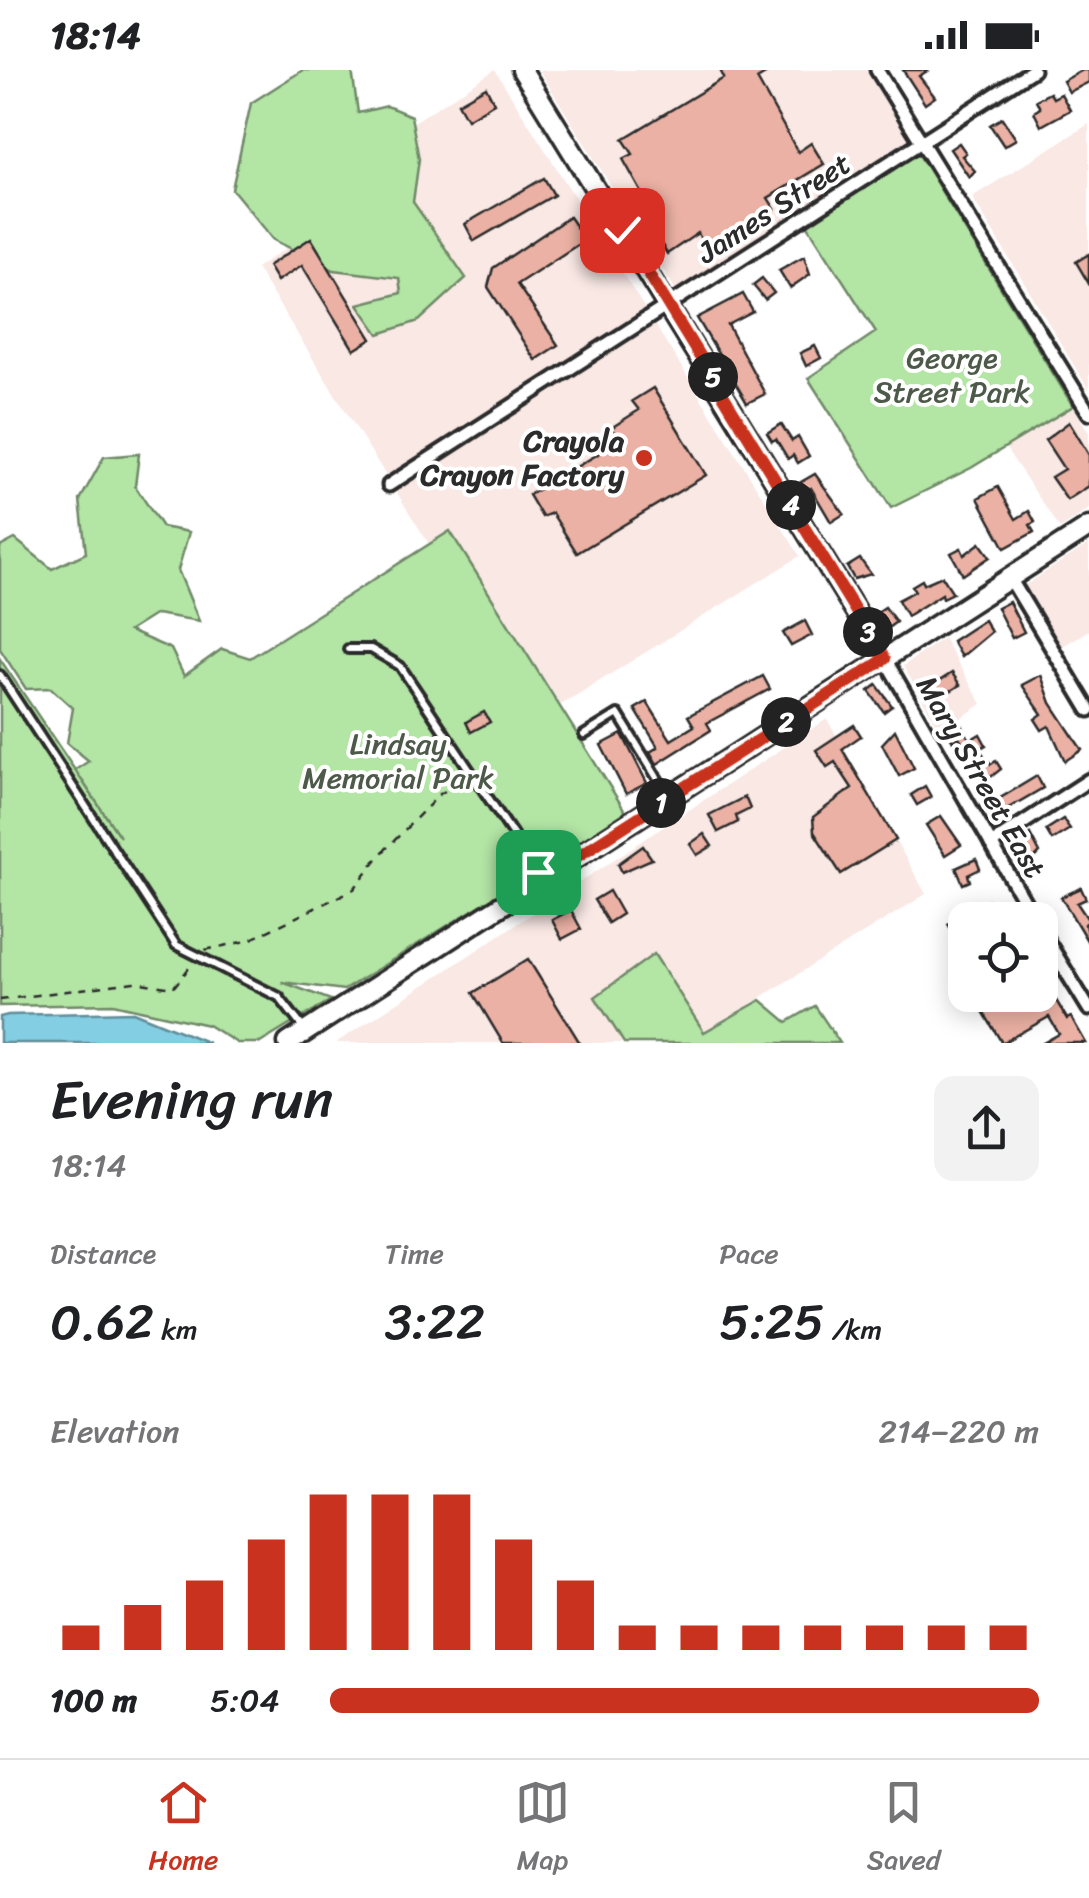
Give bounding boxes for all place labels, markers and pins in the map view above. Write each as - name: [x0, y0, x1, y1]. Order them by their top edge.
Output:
- pin: [580, 188, 665, 273]
- pin: 5: [688, 352, 738, 402]
- place label: Crayola Crayon Factory: [419, 414, 625, 502]
- marker: Crayola Crayon Factory: [633, 447, 655, 469]
- pin: 4: [766, 480, 816, 530]
- pin: 3: [843, 607, 893, 657]
- pin: 2: [761, 697, 811, 747]
- pin: 1: [636, 778, 686, 828]
- pin: [496, 830, 581, 915]

